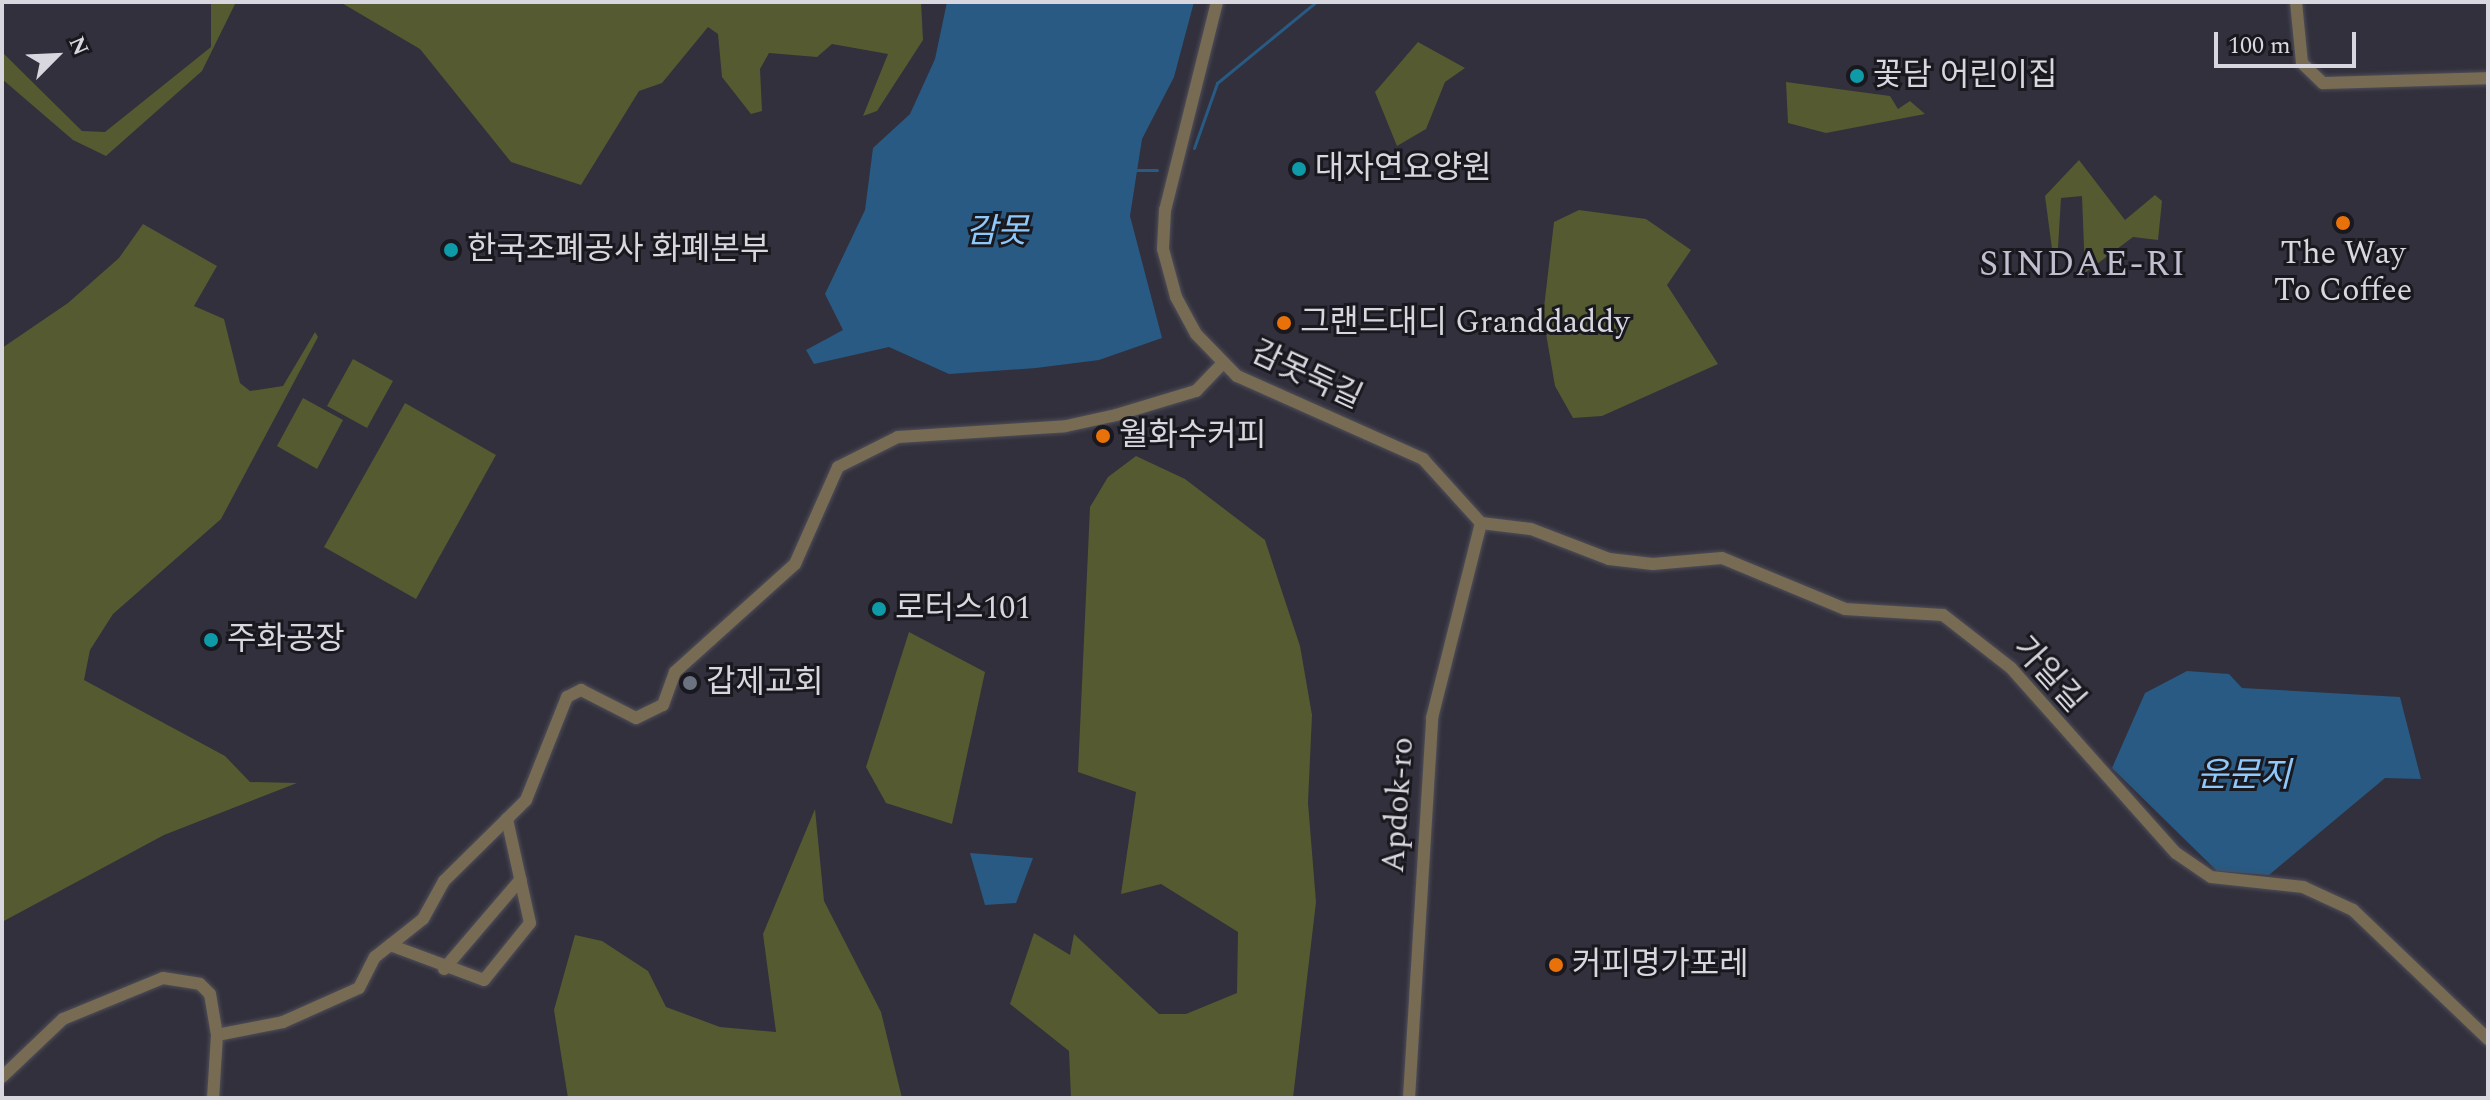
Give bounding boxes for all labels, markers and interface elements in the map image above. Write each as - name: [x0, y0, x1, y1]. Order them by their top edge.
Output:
- north arrow: [16, 16, 96, 96]
- scale bar: [2218, 16, 2360, 66]
- text: 100 m: [2228, 28, 2291, 64]
- text: N: [60, 31, 97, 61]
- place label: 꽃담 어린이집: [1873, 57, 2058, 95]
- marker: 꽃담 어린이집: [1848, 67, 1866, 85]
- place label: 대자연요양원: [1315, 150, 1492, 188]
- marker: 대자연요양원: [1290, 160, 1308, 178]
- water label: 감못: [966, 213, 1028, 253]
- marker: The Way To Coffee: [2334, 214, 2352, 232]
- place label: 한국조폐공사 화폐본부: [467, 231, 769, 269]
- place label: The Way To Coffee: [2274, 236, 2412, 311]
- marker: 한국조폐공사 화폐본부: [442, 241, 460, 259]
- district label: SINDAE-RI: [1979, 243, 2187, 287]
- place label: 그랜드대디 Granddaddy: [1300, 304, 1630, 342]
- marker: 그랜드대디 Granddaddy: [1275, 314, 1293, 332]
- street label: 감못둑길: [1245, 334, 1367, 418]
- place label: 월화수커피: [1119, 417, 1266, 455]
- marker: 월화수커피: [1094, 427, 1112, 445]
- place label: 로터스101: [895, 590, 1031, 628]
- marker: 로터스101: [870, 600, 888, 618]
- place label: 주화공장: [227, 621, 345, 659]
- street label: 가일길: [2004, 629, 2092, 721]
- marker: 주화공장: [202, 631, 220, 649]
- place label: 갑제교회: [706, 664, 824, 702]
- marker: 갑제교회: [681, 674, 699, 692]
- street label: Apdok-ro: [1375, 736, 1423, 874]
- water label: 운문지: [2197, 757, 2291, 797]
- place label: 커피명가포레: [1572, 946, 1749, 984]
- marker: 커피명가포레: [1547, 956, 1565, 974]

